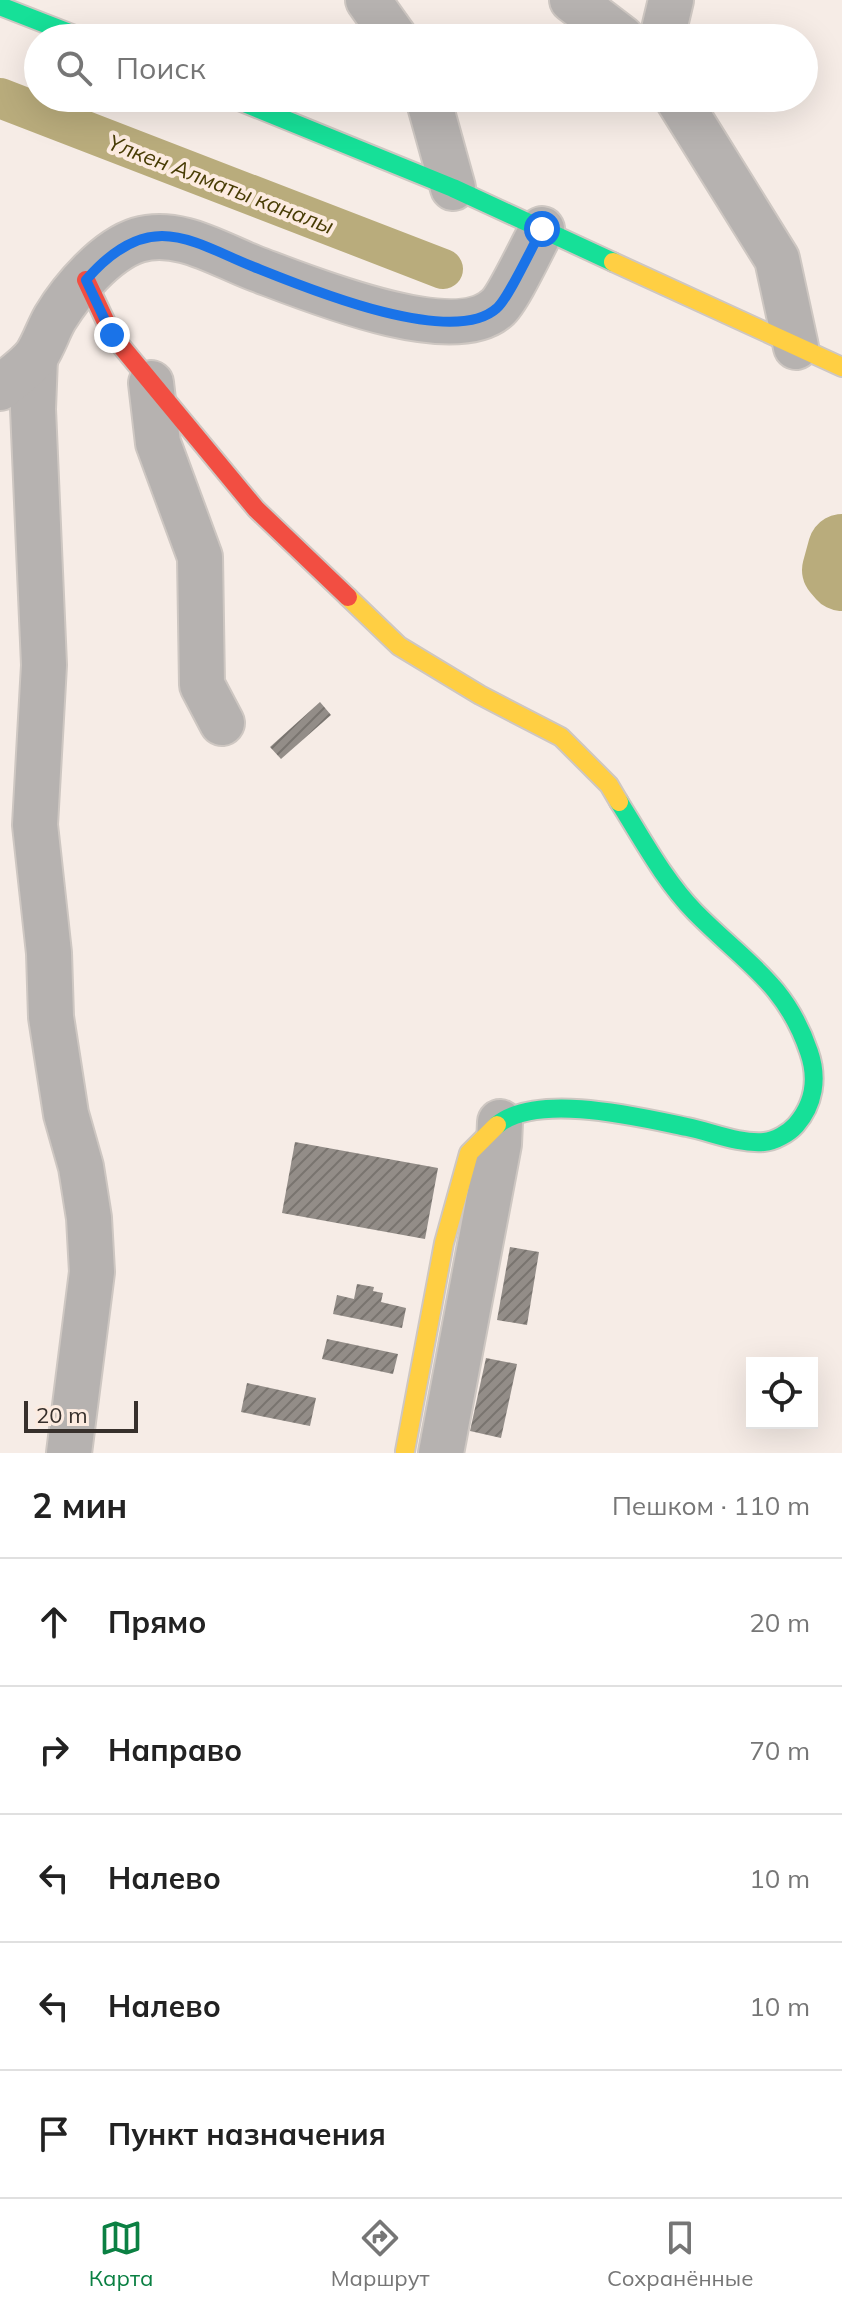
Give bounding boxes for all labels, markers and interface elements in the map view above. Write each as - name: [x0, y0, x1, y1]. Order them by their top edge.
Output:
- search box: [24, 24, 818, 112]
- icon: search: [52, 46, 96, 90]
- text: Поиск: [116, 49, 206, 87]
- water label: Үлкен Алматы каналы: [104, 128, 338, 240]
- route start: [524, 211, 560, 247]
- route end: [94, 317, 130, 353]
- map controls: [746, 1357, 818, 1429]
- button: locate: [746, 1357, 818, 1429]
- scale bar: [24, 1397, 138, 1433]
- text: 20 m: [36, 1401, 87, 1429]
- text: 2 мин: [32, 1484, 127, 1527]
- text: Пешком · 110 m: [612, 1489, 810, 1522]
- icon: ahead: [32, 1600, 76, 1644]
- text: Прямо: [108, 1603, 206, 1641]
- text: 20 m: [749, 1606, 810, 1639]
- icon: right: [32, 1728, 76, 1772]
- text: Направо: [108, 1731, 242, 1769]
- text: 70 m: [749, 1734, 810, 1767]
- icon: left: [32, 1856, 76, 1900]
- text: Налево: [108, 1859, 221, 1897]
- text: 10 m: [749, 1862, 810, 1895]
- icon: left: [32, 1984, 76, 2028]
- text: Налево: [108, 1987, 221, 2025]
- text: 10 m: [749, 1990, 810, 2023]
- icon: arrive: [32, 2112, 76, 2156]
- text: Пункт назначения: [108, 2115, 386, 2153]
- tab: Карта: [89, 2216, 153, 2292]
- tab: Маршрут: [331, 2216, 430, 2292]
- tab: Сохранённые: [607, 2216, 753, 2292]

